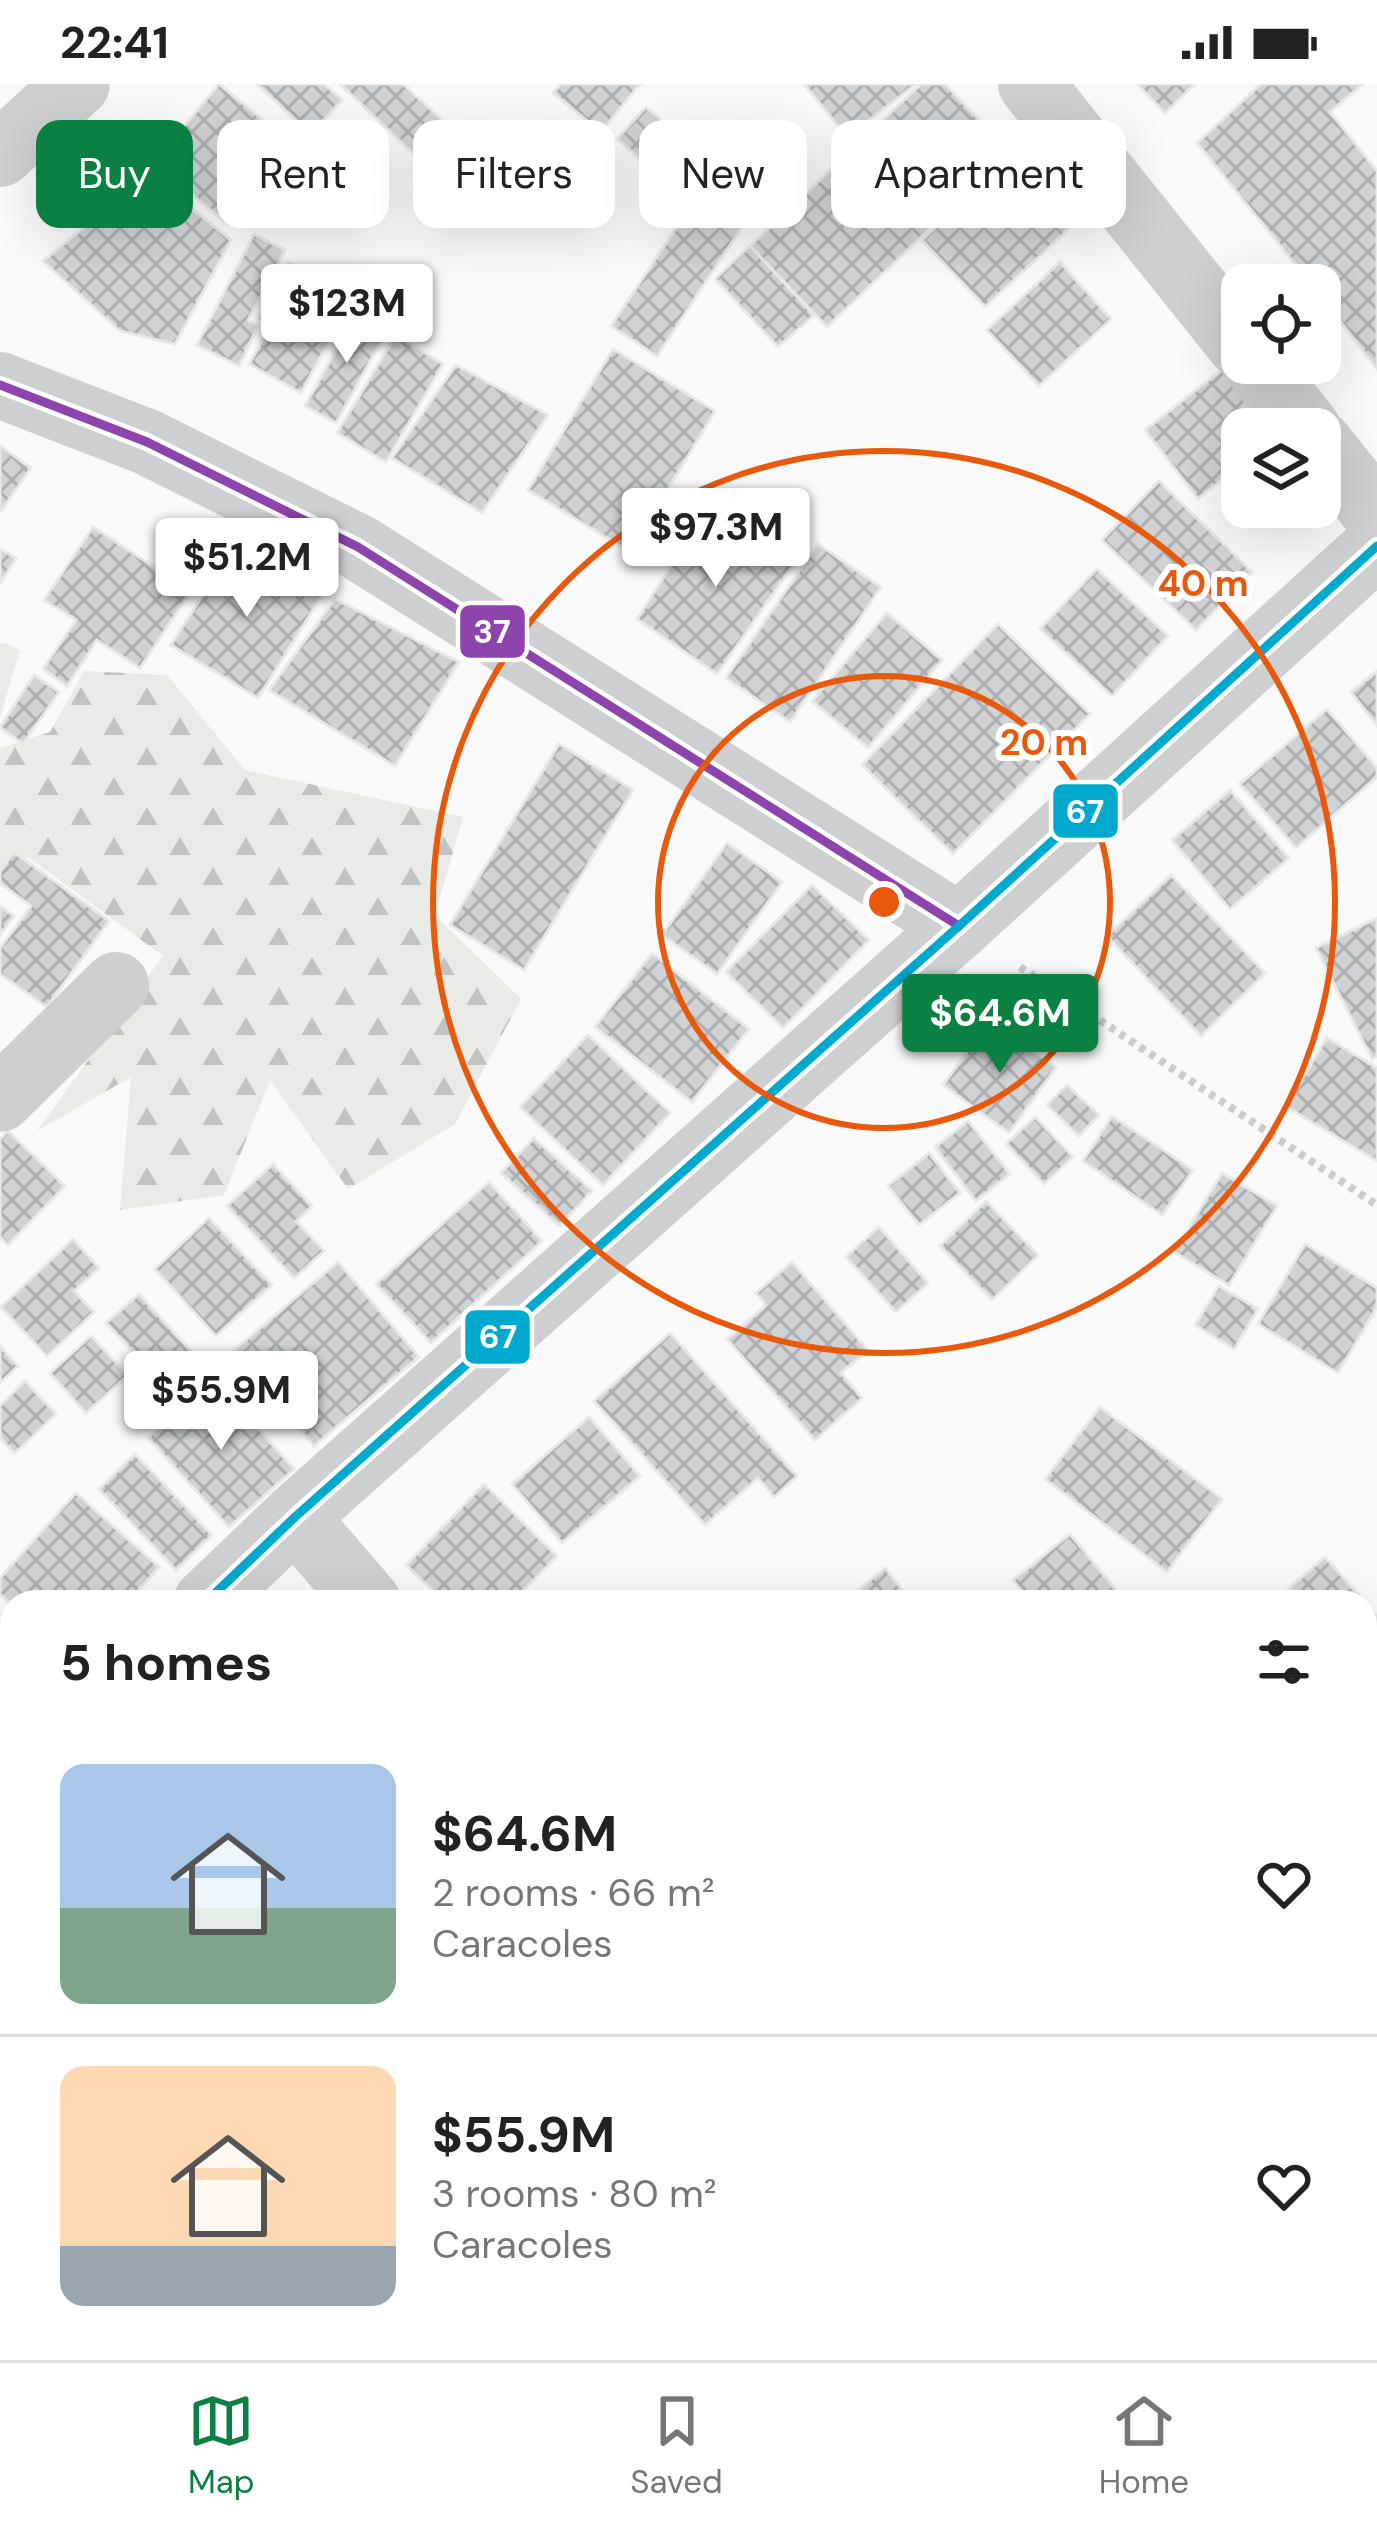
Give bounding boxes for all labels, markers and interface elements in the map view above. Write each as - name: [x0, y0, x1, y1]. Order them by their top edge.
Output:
- text: 22:41: [60, 13, 169, 72]
- chip: Buy: [36, 120, 193, 228]
- chip: Rent: [217, 120, 389, 228]
- chip: Filters: [413, 120, 615, 228]
- chip: New: [639, 120, 807, 228]
- chip: Apartment: [831, 120, 1126, 228]
- pin: $123M: [263, 264, 431, 366]
- map controls: [1221, 264, 1341, 528]
- button: locate: [1221, 264, 1341, 384]
- text: $123M: [288, 277, 406, 328]
- button: layers: [1221, 408, 1341, 528]
- pin: $97.3M: [618, 488, 814, 590]
- text: $97.3M: [649, 501, 783, 552]
- pin: $51.2M: [149, 518, 345, 620]
- text: $51.2M: [183, 531, 311, 582]
- text: 40 m: [1157, 560, 1249, 607]
- line badge: 37: [458, 603, 527, 660]
- text: 37: [473, 610, 511, 653]
- text: 20 m: [1000, 719, 1088, 766]
- line badge: 67: [1051, 782, 1120, 840]
- text: 67: [1066, 790, 1104, 833]
- centre of rings: [863, 881, 905, 923]
- pin: $64.6M: [902, 974, 1098, 1076]
- text: $64.6M: [929, 987, 1071, 1038]
- line badge: 67: [463, 1308, 532, 1366]
- text: 67: [479, 1315, 517, 1358]
- pin: $55.9M: [123, 1351, 319, 1453]
- text: $55.9M: [151, 1364, 291, 1415]
- text: 5 homes: [60, 1629, 272, 1696]
- icon: filters: [1251, 1629, 1317, 1695]
- text: $64.6M: [432, 1800, 617, 1867]
- icon: home: [156, 1812, 300, 1956]
- icon: heart: [1251, 1851, 1317, 1917]
- text: 2 rooms · 66 m²: [432, 1867, 715, 1918]
- text: Caracoles: [432, 1918, 613, 1969]
- text: $55.9M: [432, 2101, 615, 2168]
- icon: home: [156, 2114, 300, 2258]
- icon: heart: [1251, 2153, 1317, 2219]
- text: 3 rooms · 80 m²: [432, 2168, 717, 2219]
- text: Caracoles: [432, 2219, 613, 2270]
- tab: Map: [188, 2388, 254, 2503]
- tab: Saved: [630, 2388, 723, 2503]
- tab: Home: [1099, 2388, 1189, 2503]

